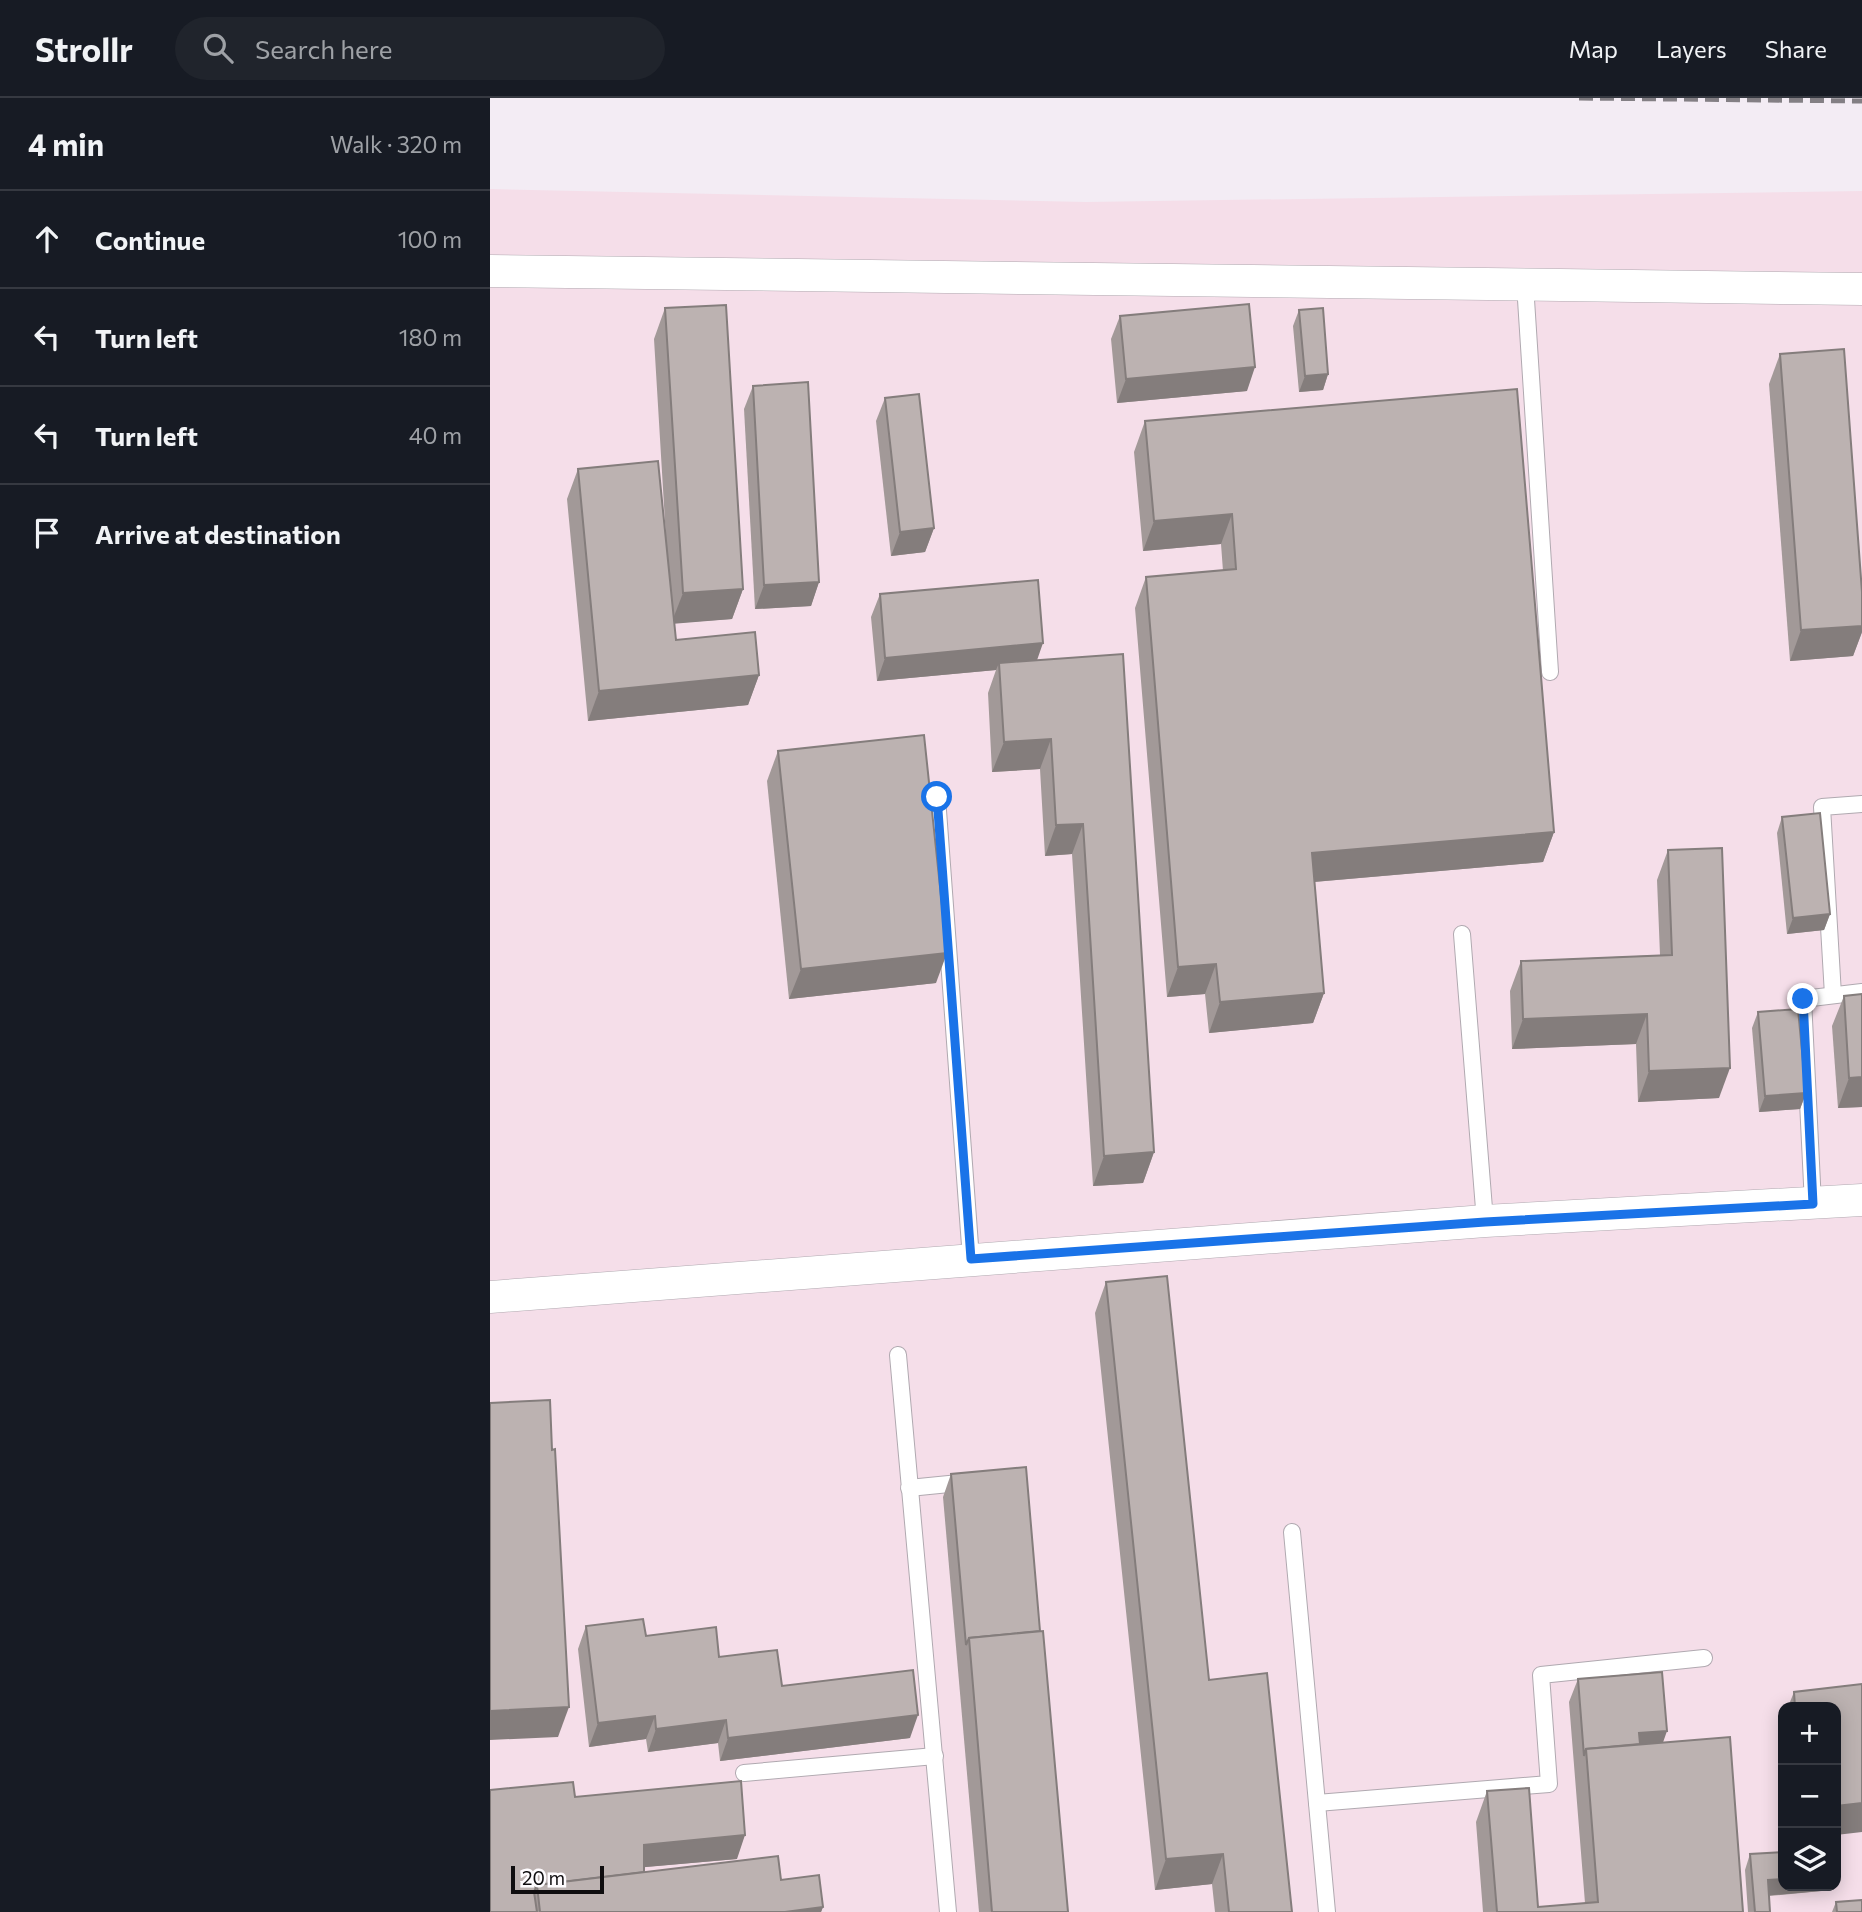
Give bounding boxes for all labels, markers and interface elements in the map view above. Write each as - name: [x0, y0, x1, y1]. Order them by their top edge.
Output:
- search box: [175, 17, 665, 80]
- text: Strollr: [35, 28, 133, 69]
- icon: search: [199, 29, 237, 67]
- text: Search here: [255, 33, 392, 64]
- text: Map: [1569, 34, 1618, 63]
- text: Layers: [1656, 34, 1727, 63]
- text: Share: [1765, 34, 1827, 63]
- text: 4 min: [28, 125, 104, 162]
- text: Walk · 320 m: [330, 130, 462, 158]
- icon: ahead: [28, 220, 66, 258]
- text: Continue: [95, 224, 205, 255]
- text: 100 m: [398, 225, 462, 253]
- icon: left: [28, 318, 66, 356]
- text: Turn left: [95, 322, 198, 353]
- text: 180 m: [399, 323, 462, 351]
- icon: left: [28, 416, 66, 454]
- text: Turn left: [95, 420, 198, 451]
- text: 40 m: [409, 421, 462, 449]
- icon: arrive: [28, 514, 66, 552]
- text: Arrive at destination: [95, 518, 341, 549]
- route start: [921, 781, 952, 812]
- route end: [1787, 983, 1818, 1014]
- map controls: [1778, 1702, 1841, 1891]
- button: +: [1778, 1702, 1841, 1765]
- button: −: [1778, 1765, 1841, 1828]
- button: layers: [1778, 1828, 1841, 1891]
- scale bar: [511, 1863, 604, 1895]
- text: 20 m: [522, 1866, 565, 1889]

